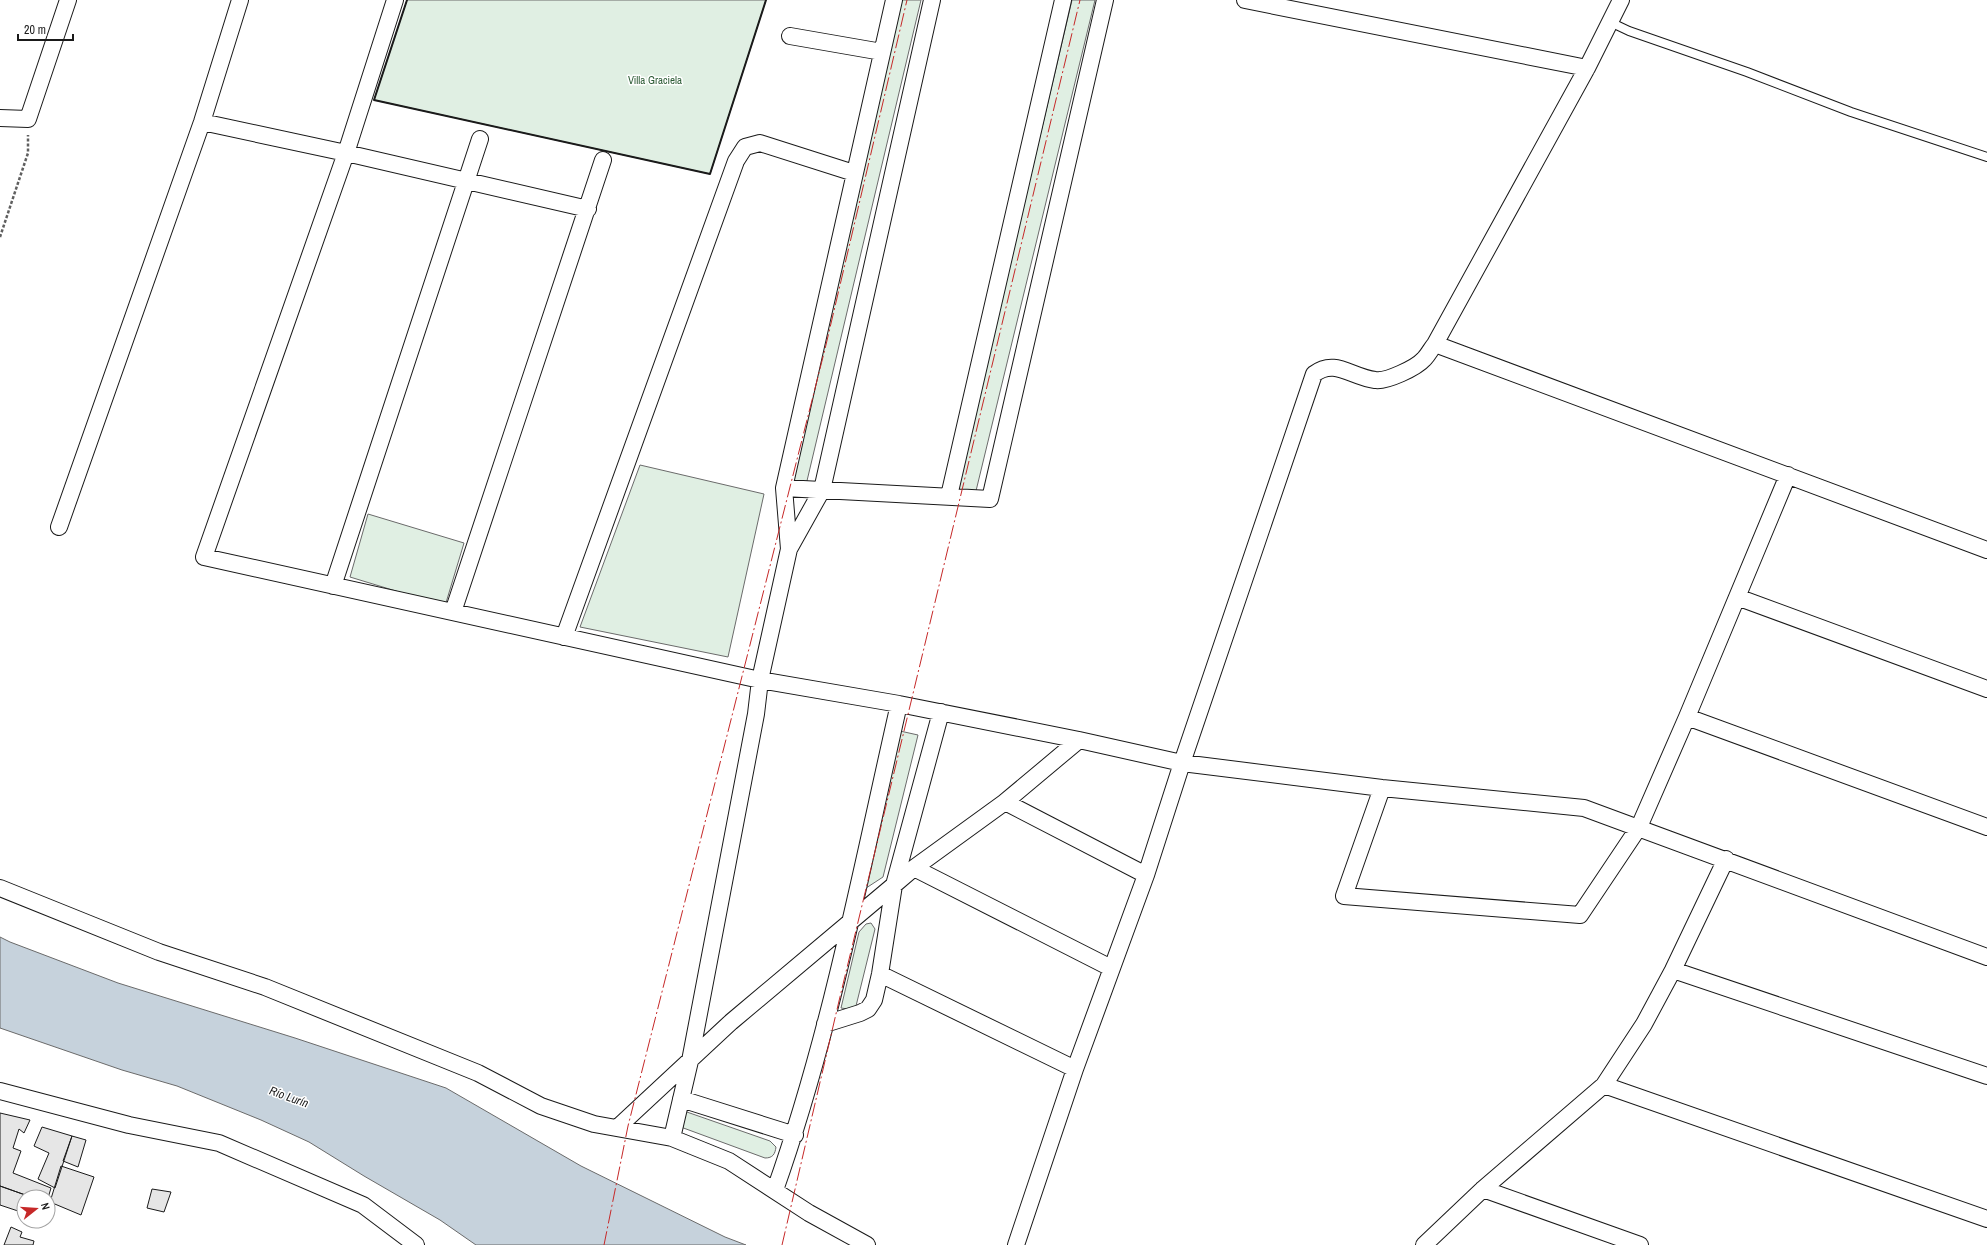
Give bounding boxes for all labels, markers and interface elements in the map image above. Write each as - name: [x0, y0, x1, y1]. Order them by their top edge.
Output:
- scale bar: [18, 16, 73, 42]
- text: 20 m: [24, 22, 46, 38]
- park label: Villa Graciela: [628, 73, 682, 87]
- water label: Río Lurín: [267, 1083, 311, 1111]
- north arrow: [16, 1189, 56, 1229]
- text: N: [38, 1201, 53, 1211]

